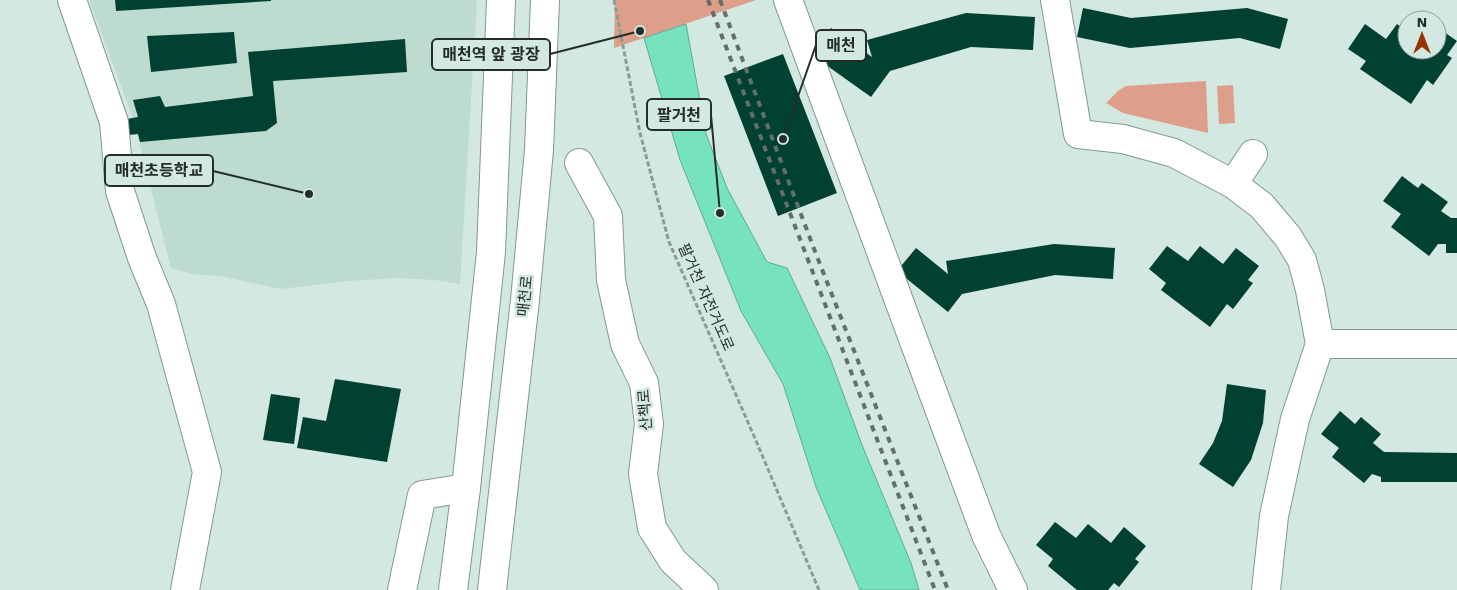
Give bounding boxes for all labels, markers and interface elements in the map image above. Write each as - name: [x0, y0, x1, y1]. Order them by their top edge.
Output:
- north arrow: [1397, 10, 1447, 60]
- text: N: [1417, 14, 1427, 30]
- callout: 매천: [816, 30, 866, 61]
- text: 매천: [826, 36, 856, 55]
- callout: 매천역 앞 광장: [432, 39, 550, 70]
- text: 매천역 앞 광장: [442, 45, 540, 64]
- callout: 팔거천: [647, 99, 711, 130]
- text: 팔거천: [657, 106, 701, 125]
- callout: 매천초등학교: [105, 155, 213, 186]
- text: 매천초등학교: [115, 161, 203, 180]
- street label: 팔거천 자전거도로: [674, 241, 738, 353]
- street label: 매천로: [514, 274, 536, 318]
- street label: 산책로: [635, 389, 655, 431]

